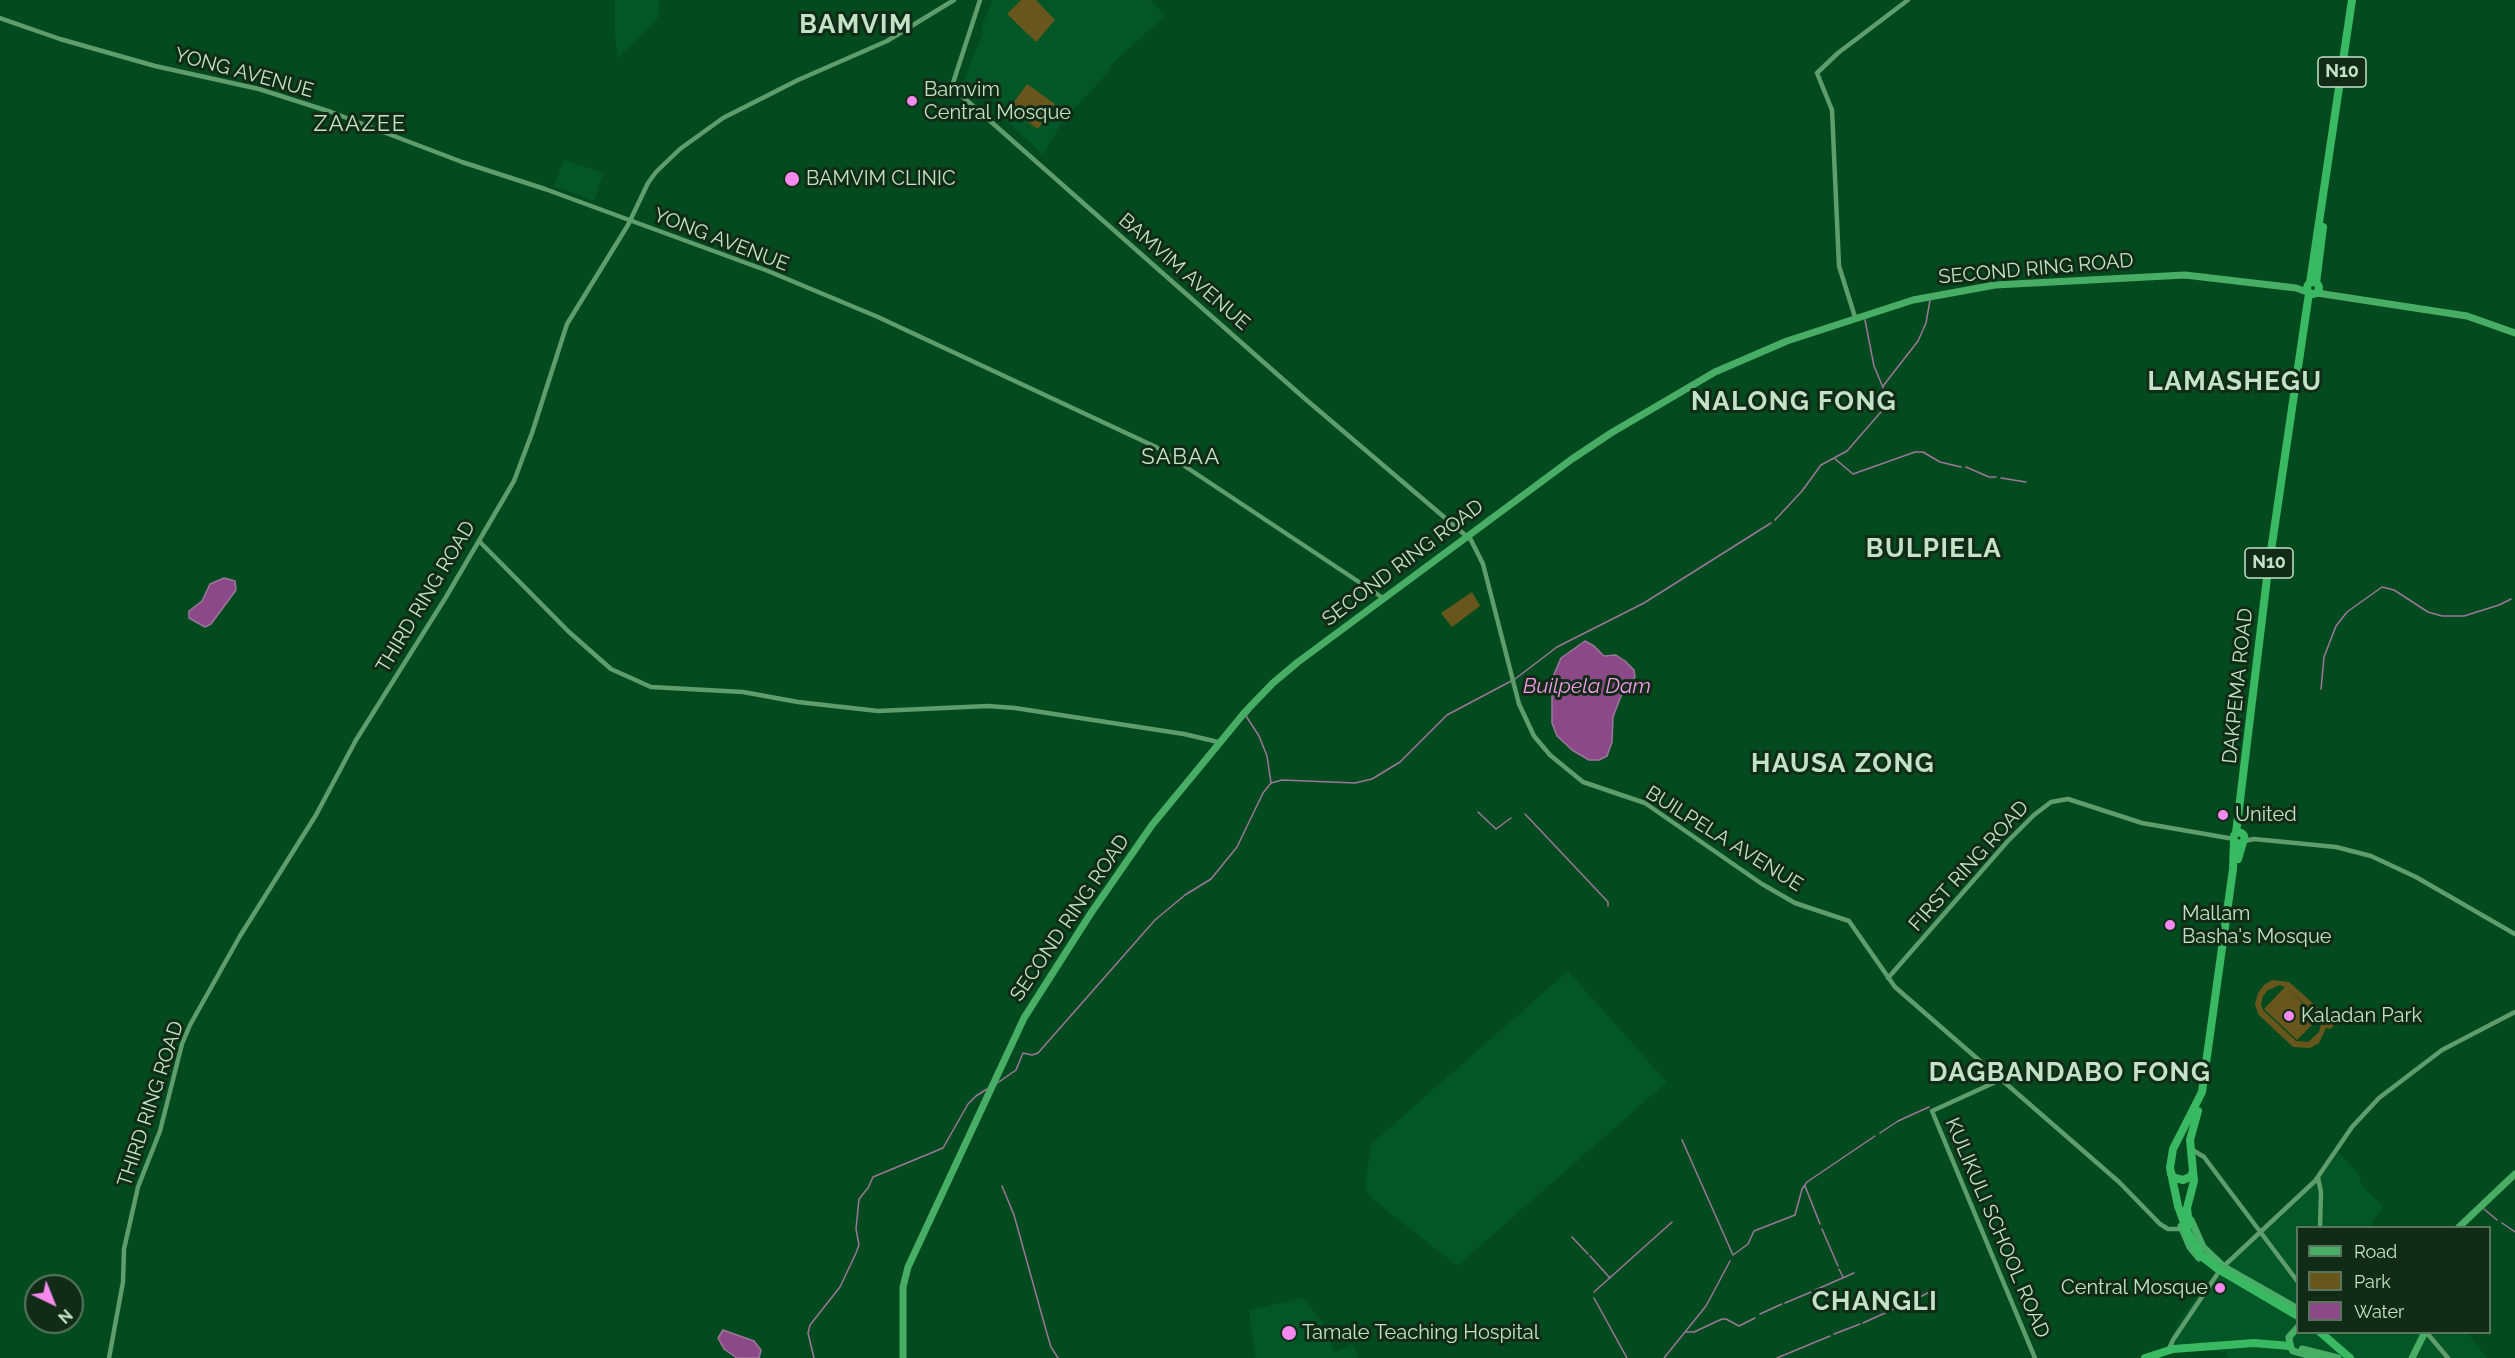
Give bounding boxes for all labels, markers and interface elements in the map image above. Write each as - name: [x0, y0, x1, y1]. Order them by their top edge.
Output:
- district label: BAMVIM: [799, 9, 913, 41]
- street label: YONG AVENUE: [172, 43, 316, 103]
- road number: N10: [2318, 57, 2366, 87]
- place label: Bamvim Central Mosque: [924, 78, 1071, 125]
- marker: Bamvim Central Mosque: [905, 94, 919, 108]
- district label: ZAAZEE: [313, 111, 407, 137]
- place label: BAMVIM CLINIC: [806, 167, 956, 191]
- marker: BAMVIM CLINIC: [783, 170, 801, 188]
- street label: YONG AVENUE: [650, 203, 792, 277]
- street label: BAMVIM AVENUE: [1113, 208, 1255, 336]
- street label: SECOND RING ROAD: [1937, 249, 2135, 289]
- district label: LAMASHEGU: [2148, 366, 2322, 398]
- district label: NALONG FONG: [1691, 386, 1897, 418]
- district label: SABAA: [1141, 444, 1221, 470]
- street label: SECOND RING ROAD: [1318, 495, 1488, 631]
- street label: THIRD RING ROAD: [371, 517, 481, 677]
- district label: BULPIELA: [1866, 533, 2002, 565]
- road number: N10: [2245, 548, 2293, 578]
- street label: DAKPEMA ROAD: [2218, 607, 2258, 765]
- water label: Builpela Dam: [1523, 674, 1651, 700]
- district label: HAUSA ZONG: [1751, 748, 1935, 780]
- street label: BUILPELA AVENUE: [1641, 781, 1807, 897]
- street label: FIRST RING ROAD: [1904, 796, 2034, 936]
- place label: United: [2235, 803, 2297, 827]
- marker: United: [2216, 808, 2230, 822]
- street label: SECOND RING ROAD: [1005, 830, 1135, 1006]
- place label: Mallam Basha's Mosque: [2182, 902, 2332, 949]
- marker: Mallam Basha's Mosque: [2163, 918, 2177, 932]
- place label: Kaladan Park: [2301, 1004, 2422, 1028]
- marker: Kaladan Park: [2282, 1009, 2296, 1023]
- street label: THIRD RING ROAD: [113, 1018, 189, 1190]
- district label: DAGBANDABO FONG: [1929, 1057, 2211, 1089]
- street label: KULIKULI SCHOOL ROAD: [1940, 1114, 2054, 1342]
- legend: [2296, 1226, 2491, 1334]
- text: Road: [2354, 1241, 2397, 1262]
- text: Park: [2354, 1271, 2391, 1292]
- north arrow: [24, 1274, 84, 1334]
- place label: Central Mosque: [2061, 1276, 2208, 1300]
- marker: Central Mosque: [2213, 1281, 2227, 1295]
- district label: CHANGLI: [1812, 1286, 1938, 1318]
- text: Water: [2354, 1301, 2404, 1322]
- text: N: [54, 1305, 76, 1327]
- place label: Tamale Teaching Hospital: [1302, 1321, 1539, 1345]
- marker: Tamale Teaching Hospital: [1280, 1324, 1298, 1342]

